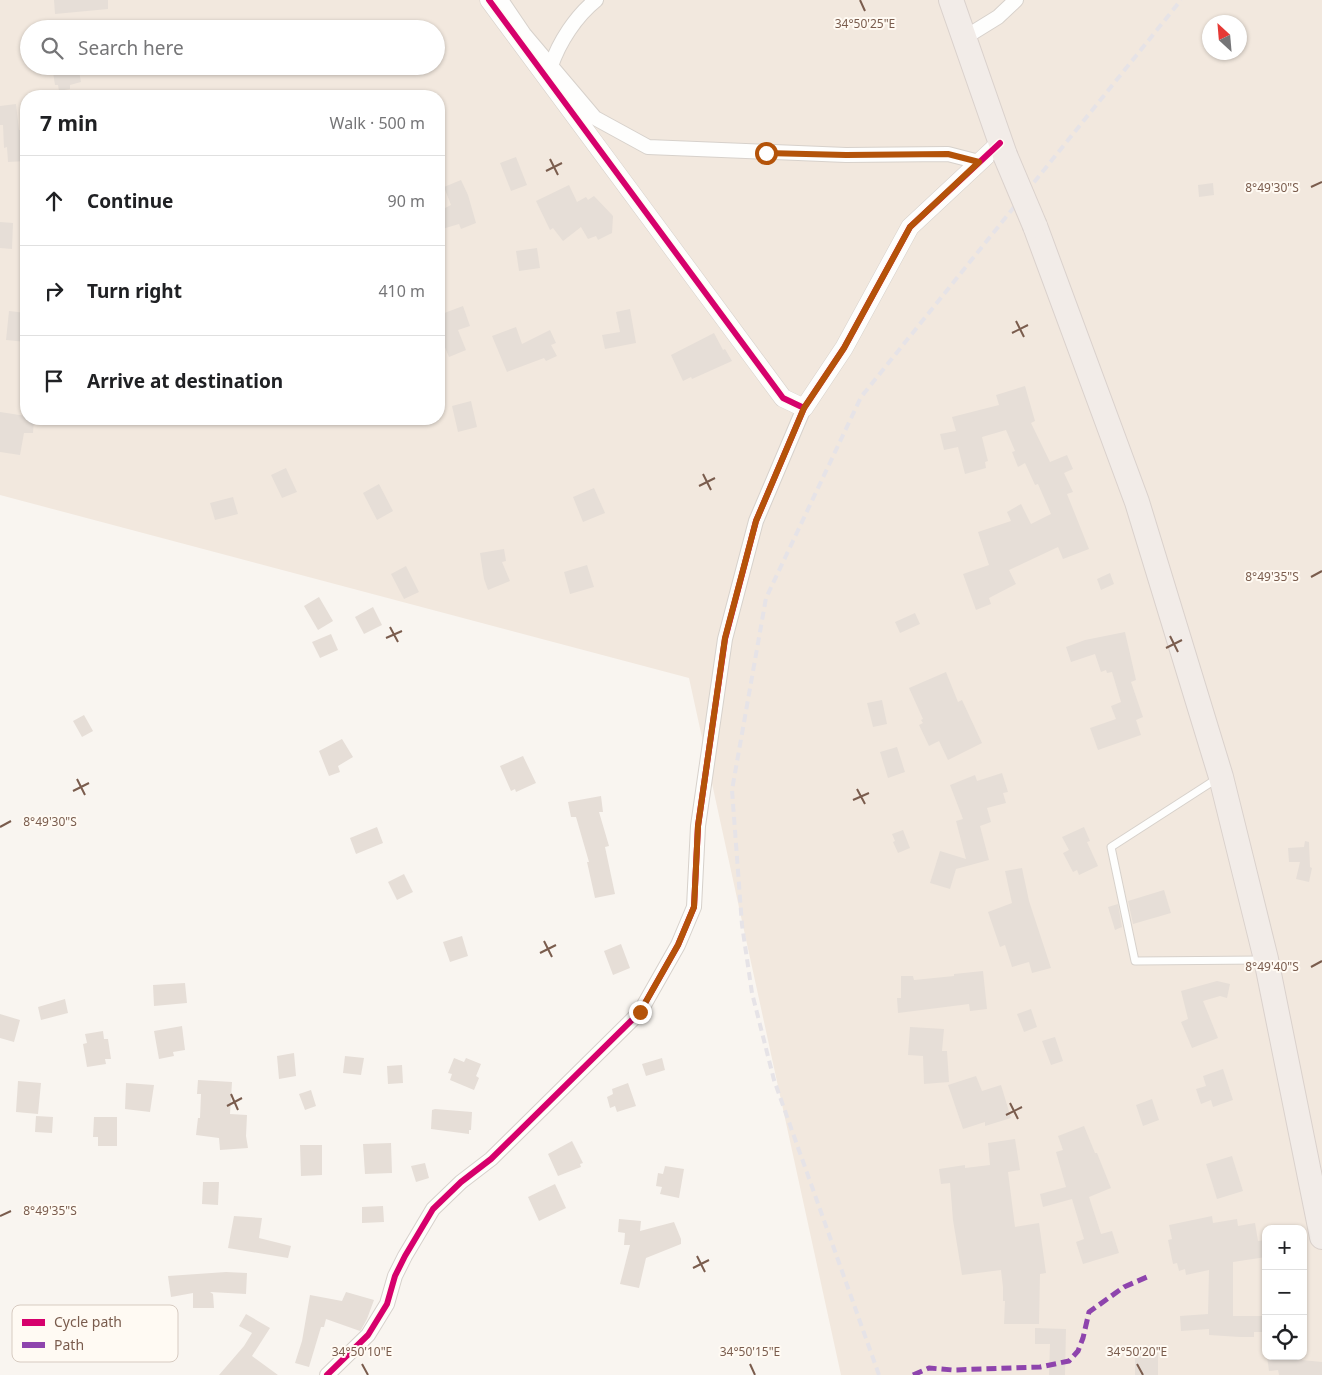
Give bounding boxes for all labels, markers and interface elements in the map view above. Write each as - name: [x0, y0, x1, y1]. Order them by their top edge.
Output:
- text: 34°50'25"E: [835, 15, 895, 32]
- north arrow: [1202, 15, 1247, 60]
- search box: [20, 20, 445, 75]
- icon: search: [38, 34, 66, 62]
- text: Search here: [78, 35, 184, 61]
- text: 7 min: [40, 109, 98, 137]
- text: Walk · 500 m: [330, 112, 425, 134]
- route start: [755, 142, 778, 165]
- text: 8°49'30"S: [1245, 179, 1299, 196]
- icon: ahead: [40, 187, 68, 215]
- text: Continue: [87, 188, 173, 214]
- text: 90 m: [388, 190, 425, 212]
- icon: right: [40, 277, 68, 305]
- text: Turn right: [87, 278, 182, 304]
- text: 410 m: [378, 280, 425, 302]
- icon: arrive: [40, 367, 68, 395]
- text: Arrive at destination: [87, 368, 283, 394]
- text: 8°49'35"S: [1245, 568, 1299, 585]
- text: 8°49'30"S: [23, 813, 77, 830]
- text: 8°49'40"S: [1245, 958, 1299, 975]
- route end: [629, 1001, 652, 1024]
- text: 8°49'35"S: [23, 1202, 77, 1219]
- map controls: [1262, 1225, 1307, 1360]
- button: +: [1262, 1225, 1307, 1270]
- button: −: [1262, 1270, 1307, 1315]
- legend: [12, 1305, 178, 1362]
- text: Cycle path: [54, 1312, 122, 1331]
- button: locate: [1262, 1315, 1307, 1360]
- text: Path: [54, 1335, 84, 1354]
- text: 34°50'10"E: [332, 1343, 392, 1360]
- text: 34°50'15"E: [720, 1343, 780, 1360]
- text: 34°50'20"E: [1107, 1343, 1167, 1360]

